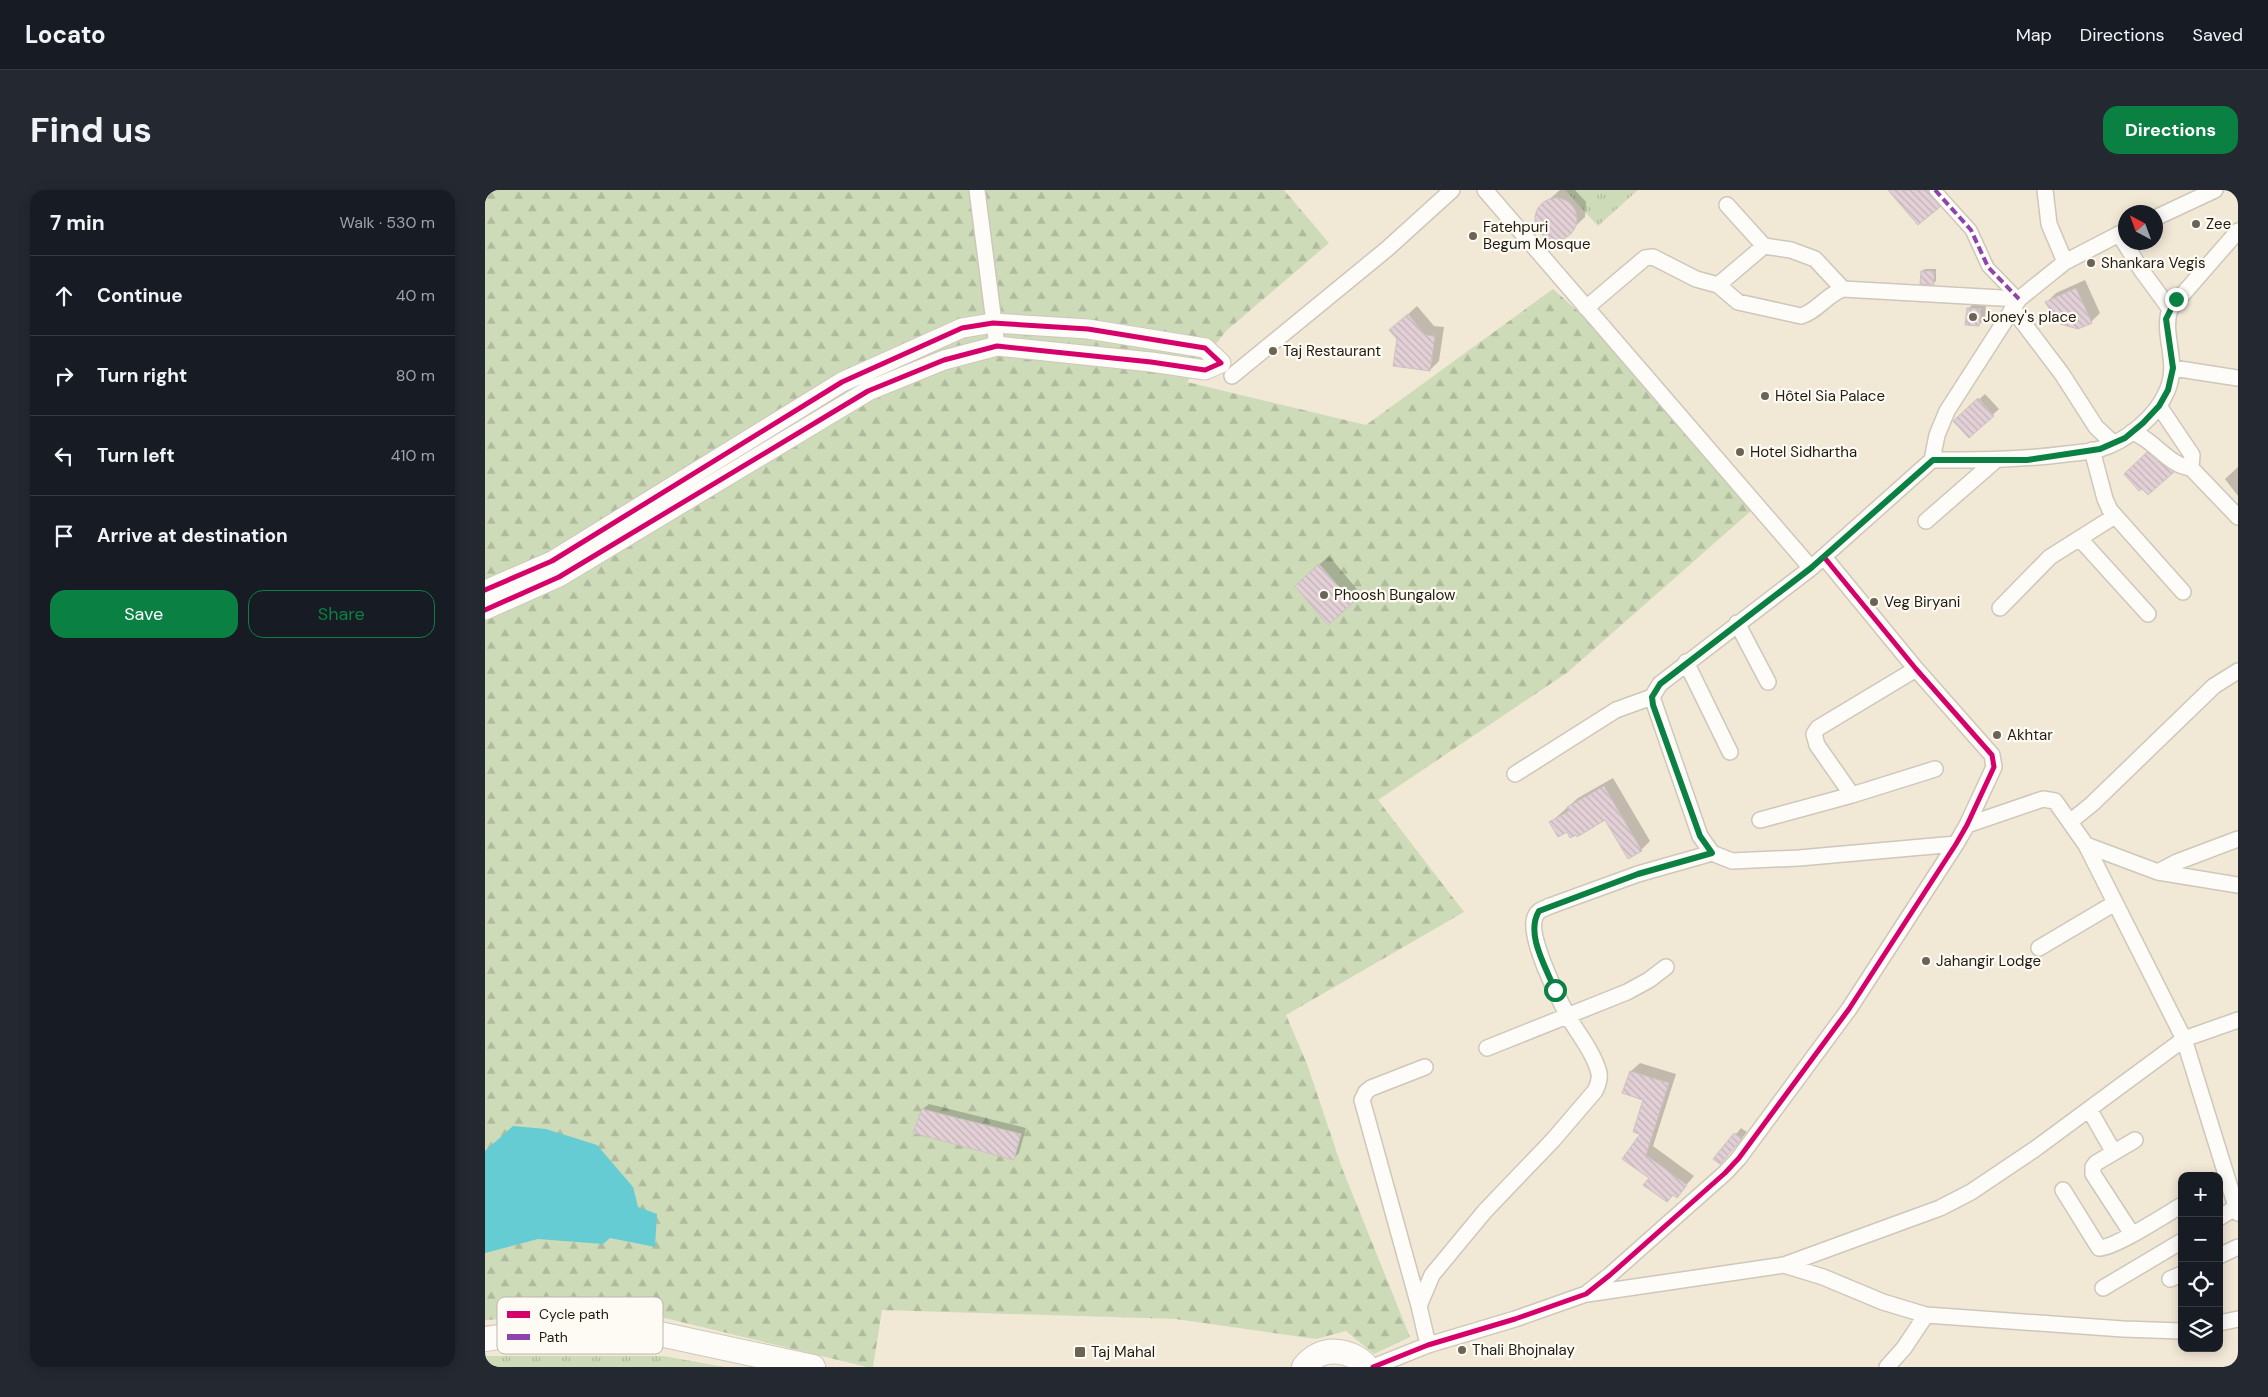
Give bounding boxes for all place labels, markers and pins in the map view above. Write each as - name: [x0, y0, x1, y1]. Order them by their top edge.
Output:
- place label: Zee: [2206, 214, 2231, 234]
- place label: Fatehpuri Begum Mosque: [1483, 217, 1590, 254]
- marker: Zee: [2190, 218, 2202, 230]
- marker: Fatehpuri Begum Mosque: [1467, 230, 1479, 242]
- place label: Shankara Vegis: [2101, 253, 2206, 273]
- marker: Shankara Vegis: [2085, 257, 2097, 269]
- place label: Joney's place: [1983, 307, 2076, 327]
- marker: Joney's place: [1967, 311, 1979, 323]
- place label: Taj Restaurant: [1283, 341, 1381, 361]
- marker: Taj Restaurant: [1267, 345, 1279, 357]
- place label: Hôtel Sia Palace: [1775, 386, 1885, 406]
- marker: Hôtel Sia Palace: [1759, 390, 1771, 402]
- place label: Hotel Sidhartha: [1750, 442, 1857, 462]
- marker: Hotel Sidhartha: [1734, 446, 1746, 458]
- place label: Phoosh Bungalow: [1334, 585, 1456, 605]
- marker: Phoosh Bungalow: [1318, 589, 1330, 601]
- place label: Veg Biryani: [1884, 592, 1960, 612]
- marker: Veg Biryani: [1868, 596, 1880, 608]
- place label: Akhtar: [2007, 725, 2053, 745]
- marker: Akhtar: [1991, 729, 2003, 741]
- place label: Jahangir Lodge: [1936, 951, 2041, 971]
- marker: Jahangir Lodge: [1920, 955, 1932, 967]
- place label: Thali Bhojnalay: [1472, 1340, 1575, 1360]
- place label: Taj Mahal: [1091, 1342, 1155, 1362]
- marker: Thali Bhojnalay: [1456, 1344, 1468, 1356]
- marker: Taj Mahal: [1073, 1345, 1087, 1359]

